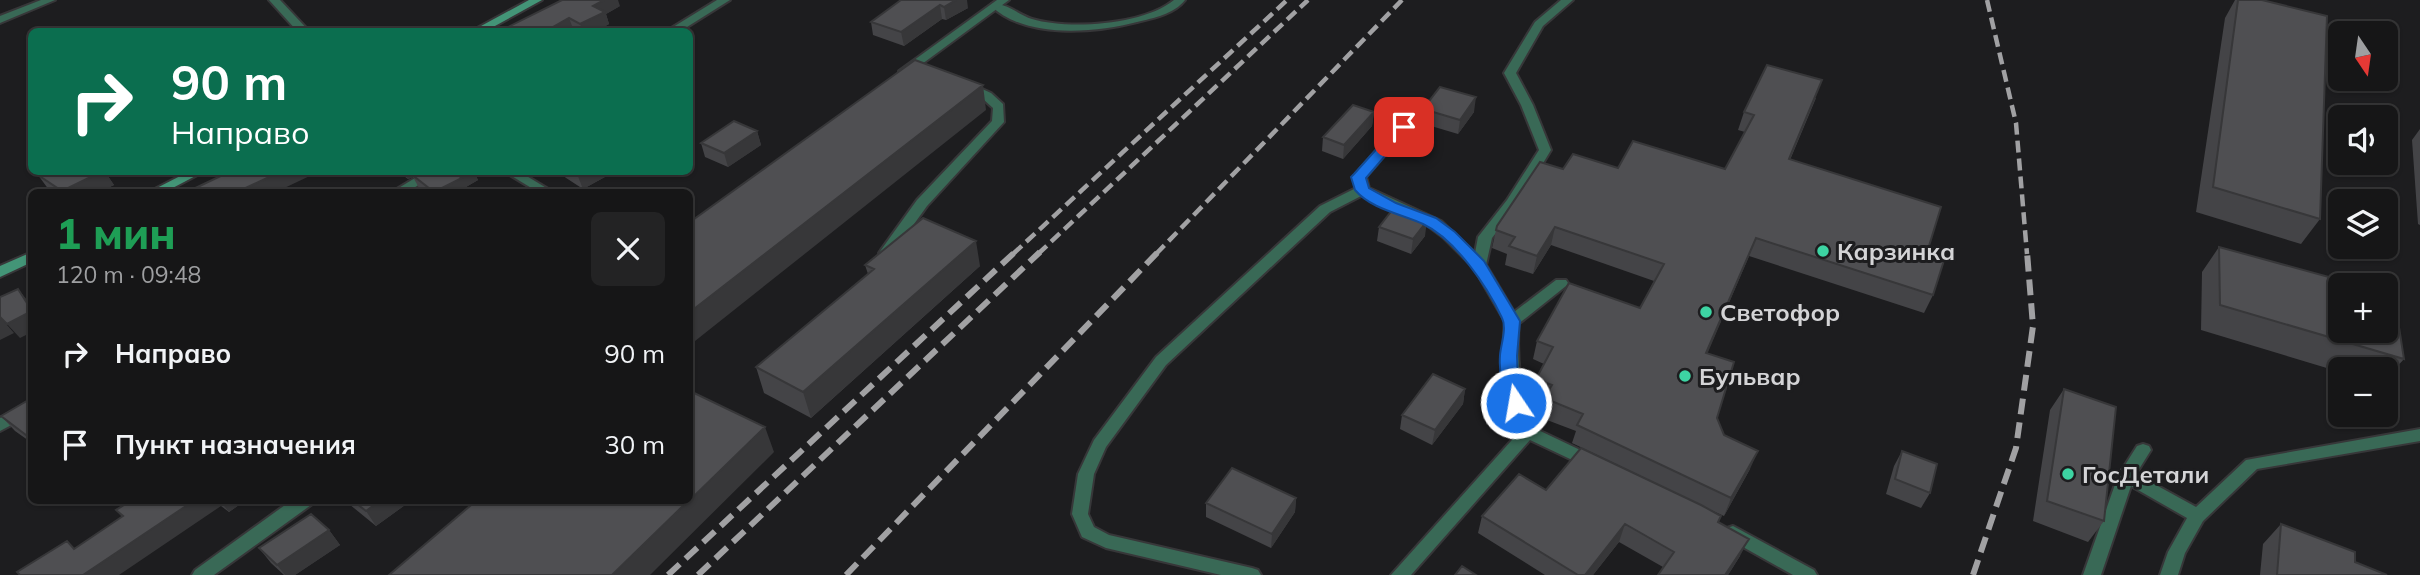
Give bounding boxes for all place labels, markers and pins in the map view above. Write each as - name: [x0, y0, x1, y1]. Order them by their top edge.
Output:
- pin: [1374, 97, 1434, 157]
- place label: Карзинка: [1837, 236, 1955, 266]
- marker: Карзинка: [1815, 243, 1831, 259]
- place label: Светофор: [1720, 297, 1840, 327]
- marker: Светофор: [1698, 304, 1714, 320]
- place label: Бульвар: [1699, 361, 1801, 391]
- marker: Бульвар: [1677, 368, 1693, 384]
- place label: ГосДетали: [2082, 459, 2209, 489]
- marker: ГосДетали: [2060, 466, 2076, 482]

